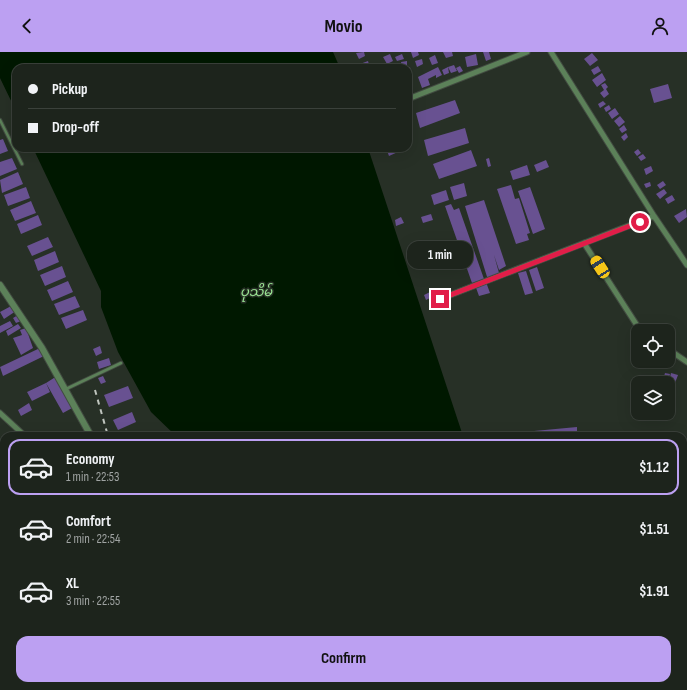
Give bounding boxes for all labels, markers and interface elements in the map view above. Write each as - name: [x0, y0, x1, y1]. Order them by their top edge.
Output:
- icon: back: [16, 15, 38, 37]
- icon: person: [649, 15, 671, 37]
- text: Movio: [324, 16, 363, 37]
- text: Pickup: [52, 80, 88, 99]
- text: Drop-off: [52, 118, 99, 137]
- route start: [631, 213, 649, 231]
- callout: 1 min: [407, 241, 473, 269]
- text: 1 min: [428, 247, 452, 263]
- car: [588, 254, 612, 280]
- water label: ပုသိမ်: [240, 282, 274, 303]
- route end: [431, 290, 449, 308]
- map controls: [631, 324, 675, 420]
- button: locate: [631, 324, 675, 368]
- button: layers: [631, 376, 675, 420]
- icon: car: [18, 449, 54, 485]
- text: Economy: [66, 450, 115, 469]
- text: $1.12: [639, 458, 669, 477]
- text: 1 min · 22:53: [66, 469, 120, 485]
- icon: car: [18, 511, 54, 547]
- text: Comfort: [66, 512, 111, 531]
- text: $1.51: [639, 520, 669, 539]
- text: 2 min · 22:54: [66, 531, 120, 547]
- icon: car: [18, 573, 54, 609]
- text: XL: [66, 574, 79, 593]
- text: $1.91: [639, 582, 669, 601]
- text: 3 min · 22:55: [66, 593, 120, 609]
- button: Confirm: [16, 636, 671, 682]

